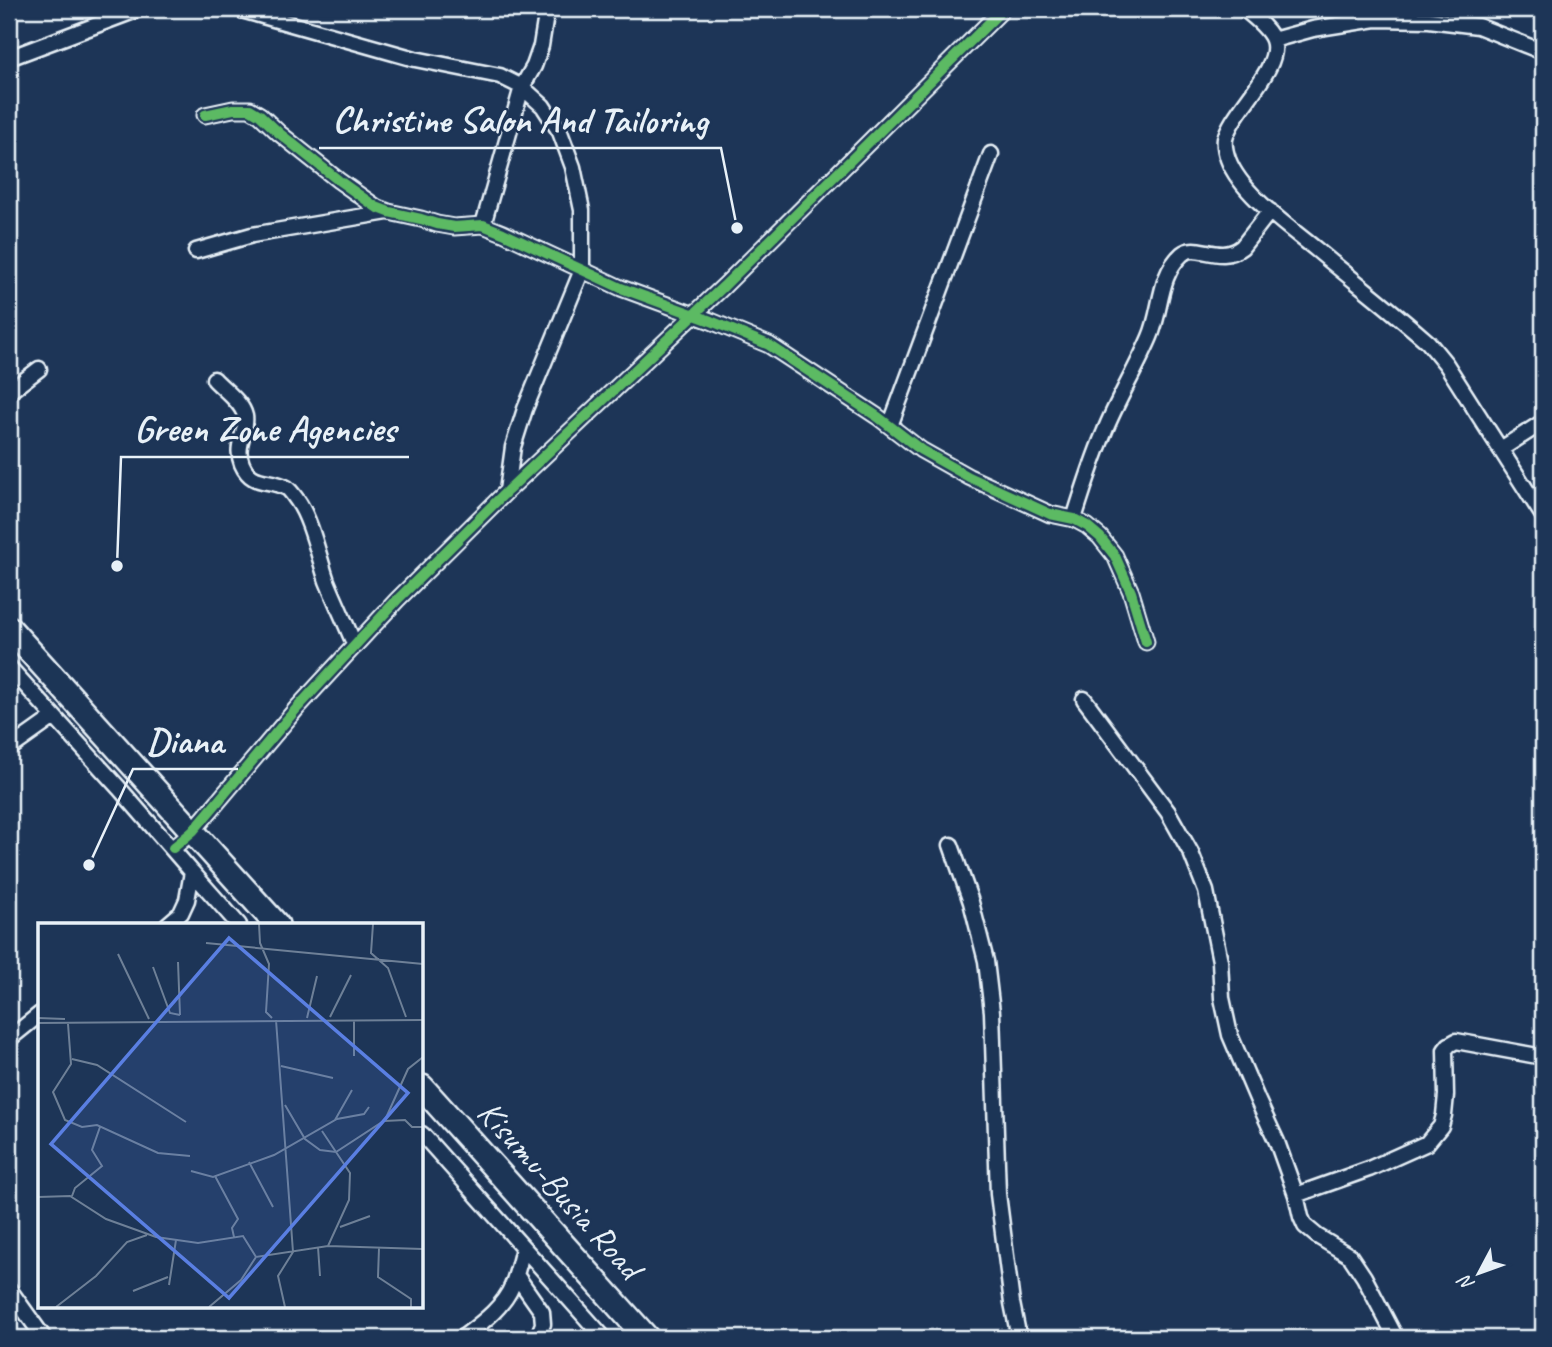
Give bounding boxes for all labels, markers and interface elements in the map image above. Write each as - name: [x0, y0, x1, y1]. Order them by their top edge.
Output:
- callout: Christine Salon And Tailoring: [319, 90, 721, 148]
- text: Christine Salon And Tailoring: [333, 96, 710, 143]
- callout: Green Zone Agencies: [121, 399, 409, 457]
- text: Green Zone Agencies: [134, 405, 400, 452]
- callout: Diana: [133, 711, 238, 769]
- text: Diana: [146, 717, 227, 764]
- inset map: [38, 923, 424, 1308]
- street label: Kisumu-Busia Road: [468, 1091, 655, 1292]
- north arrow: [1444, 1238, 1514, 1308]
- text: N: [1452, 1269, 1480, 1296]

